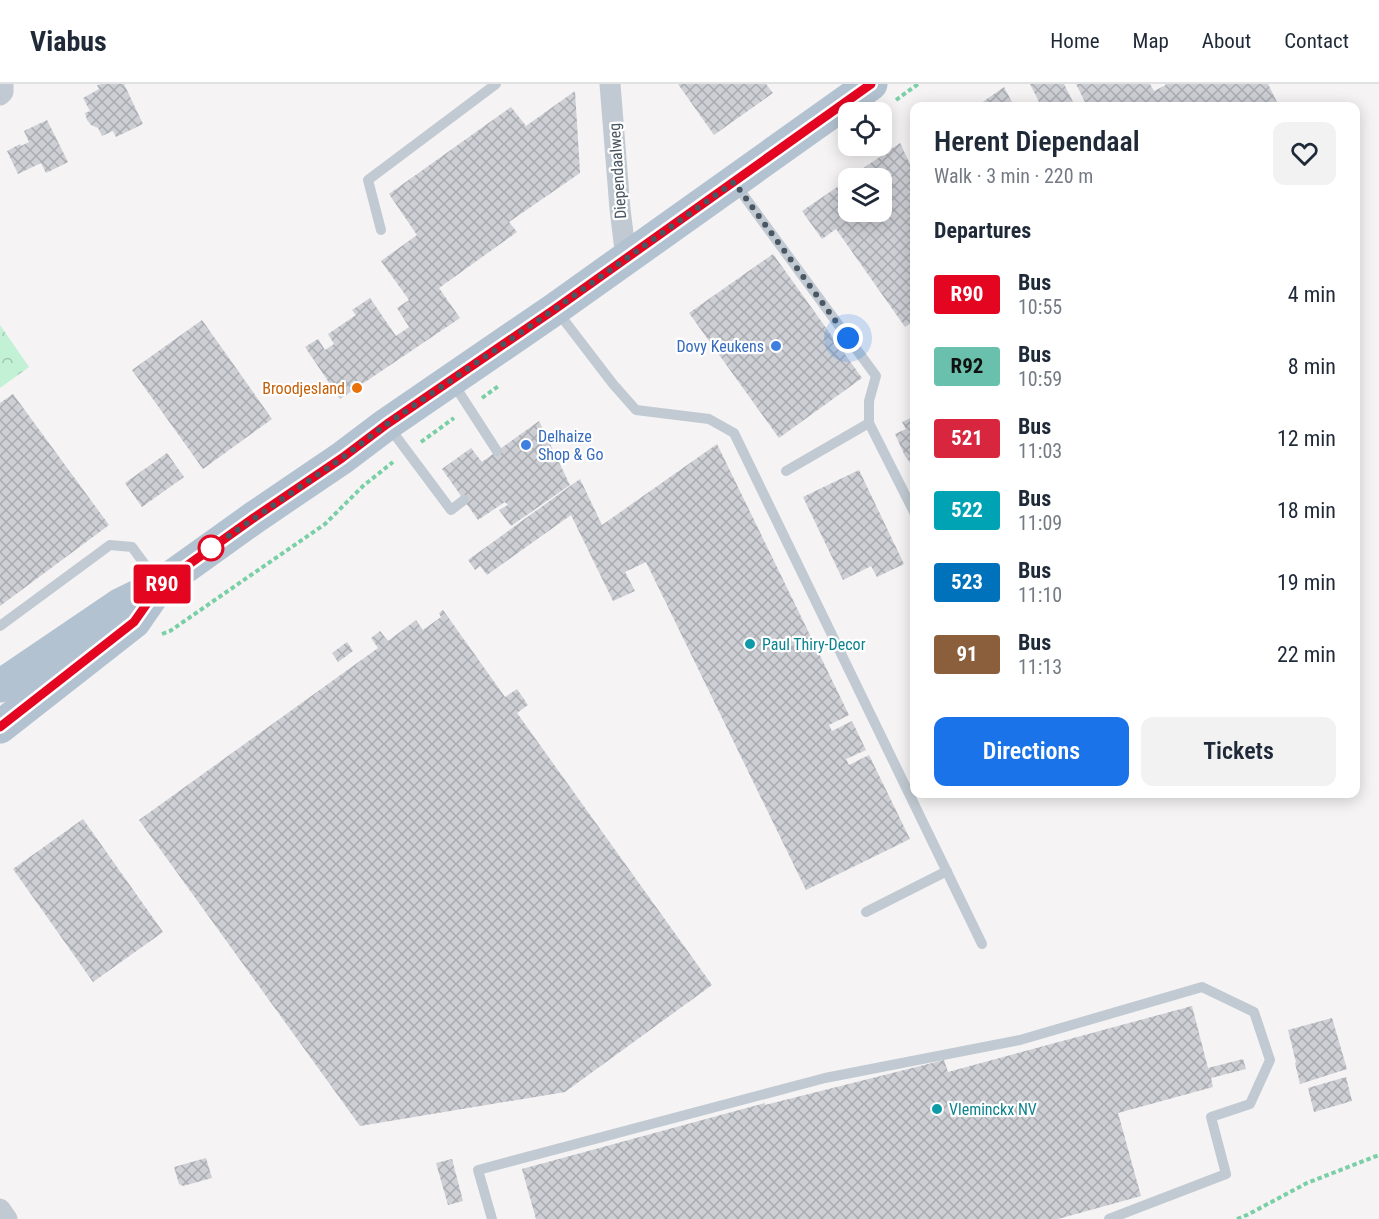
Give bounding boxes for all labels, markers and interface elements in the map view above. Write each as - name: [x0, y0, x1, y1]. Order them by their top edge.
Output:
- text: Viabus: [30, 25, 107, 58]
- text: Home: [1050, 29, 1100, 53]
- text: Map: [1133, 29, 1169, 53]
- text: About: [1202, 29, 1251, 53]
- text: Contact: [1284, 29, 1349, 53]
- map controls: [838, 102, 892, 222]
- button: locate: [838, 102, 892, 156]
- street label: Diependaalweg: [605, 122, 630, 220]
- button: heart: [1273, 122, 1336, 185]
- text: Herent Diependaal: [934, 125, 1140, 158]
- text: Walk · 3 min · 220 m: [934, 164, 1093, 188]
- button: layers: [838, 168, 892, 222]
- text: Departures: [934, 218, 1031, 243]
- text: Bus: [1018, 270, 1051, 295]
- text: R90: [951, 282, 983, 306]
- text: 4 min: [1288, 282, 1336, 307]
- text: 10:55: [1018, 295, 1062, 319]
- your location: [833, 323, 863, 353]
- place label: Dovy Keukens: [676, 337, 764, 356]
- marker: Dovy Keukens: [769, 339, 783, 353]
- text: Bus: [1018, 342, 1051, 367]
- text: R92: [951, 354, 983, 378]
- text: 8 min: [1288, 354, 1336, 379]
- text: 10:59: [1018, 367, 1062, 391]
- place label: Broodjesland: [262, 379, 345, 398]
- marker: Broodjesland: [350, 381, 364, 395]
- text: Bus: [1018, 414, 1051, 439]
- text: 521: [951, 426, 983, 450]
- text: 12 min: [1277, 426, 1336, 451]
- place label: Delhaize Shop & Go: [538, 427, 603, 464]
- marker: Delhaize Shop & Go: [519, 438, 533, 452]
- text: 11:03: [1018, 439, 1062, 463]
- text: Bus: [1018, 486, 1051, 511]
- text: 522: [951, 498, 983, 522]
- text: 18 min: [1277, 498, 1336, 523]
- text: 11:09: [1018, 511, 1062, 535]
- unlabelled marker: [198, 535, 224, 561]
- text: Bus: [1018, 558, 1051, 583]
- line badge: R90: [128, 564, 196, 604]
- text: 523: [951, 570, 983, 594]
- text: 19 min: [1277, 570, 1336, 595]
- text: R90: [146, 572, 178, 596]
- text: 11:10: [1018, 583, 1062, 607]
- text: Bus: [1018, 630, 1051, 655]
- place label: Paul Thiry-Decor: [762, 635, 866, 654]
- marker: Paul Thiry-Decor: [743, 637, 757, 651]
- text: 91: [956, 642, 978, 666]
- text: 22 min: [1277, 642, 1336, 667]
- text: 11:13: [1018, 655, 1062, 679]
- button: Directions: [934, 717, 1129, 786]
- button: Tickets: [1141, 717, 1336, 786]
- place label: Vleminckx NV: [949, 1100, 1037, 1119]
- marker: Vleminckx NV: [930, 1102, 944, 1116]

